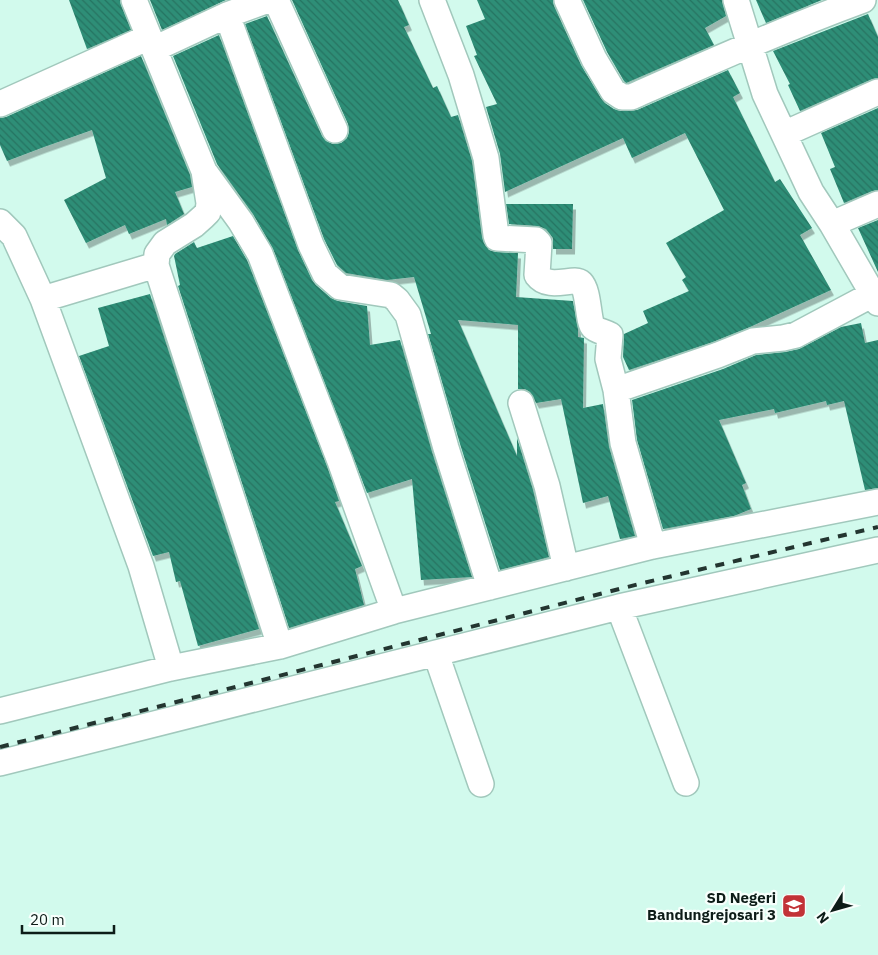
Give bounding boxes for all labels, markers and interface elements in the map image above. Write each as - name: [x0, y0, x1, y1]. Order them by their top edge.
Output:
- north arrow: [808, 885, 858, 935]
- place label: SD Negeri Bandungrejosari 3: [647, 888, 776, 924]
- school or university icon: SD Negeri Bandungrejosari 3: [781, 893, 807, 919]
- scale bar: [22, 902, 115, 934]
- text: N: [812, 908, 833, 927]
- text: 20 m: [30, 910, 65, 929]

